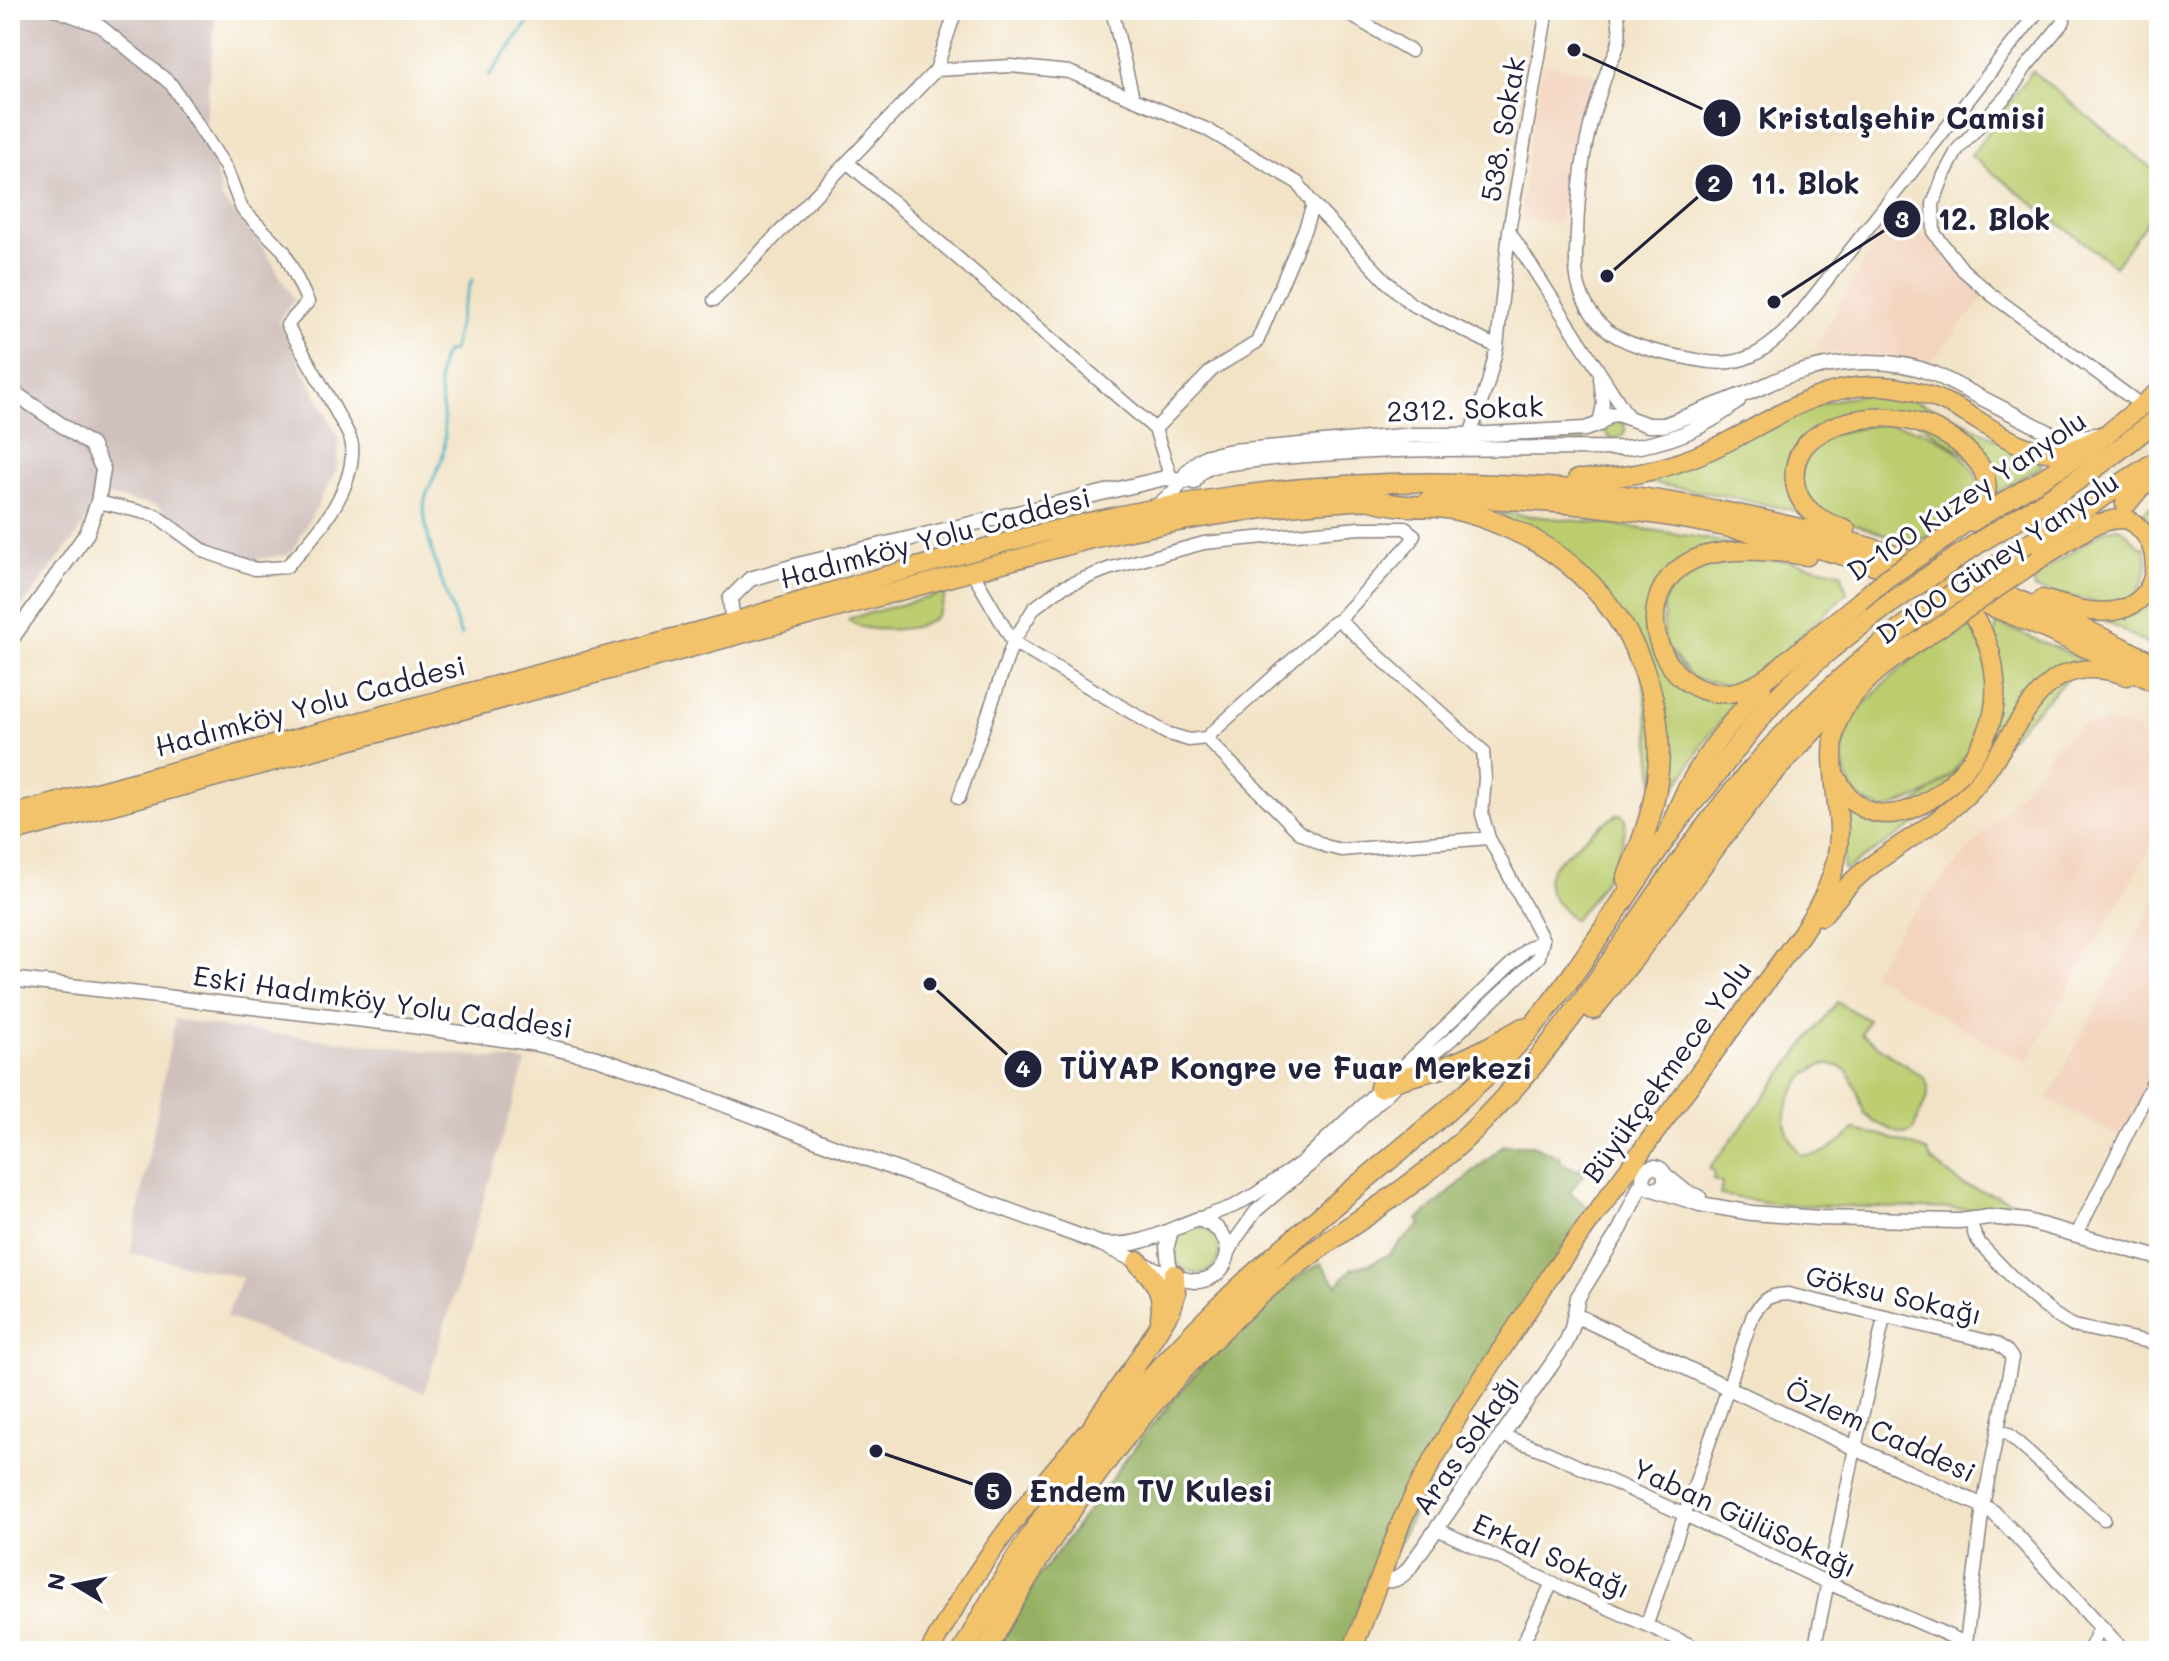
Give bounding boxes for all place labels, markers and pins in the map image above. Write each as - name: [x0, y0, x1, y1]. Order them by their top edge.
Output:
- callout: Kristalşehir Camisi: [1702, 91, 2062, 145]
- callout: 11. Blok: [1694, 156, 1876, 210]
- callout: 12. Blok: [1882, 192, 2067, 246]
- callout: TÜYAP Kongre ve Fuar Merkezi: [1003, 1042, 1548, 1096]
- callout: Endem TV Kulesi: [973, 1464, 1289, 1518]

